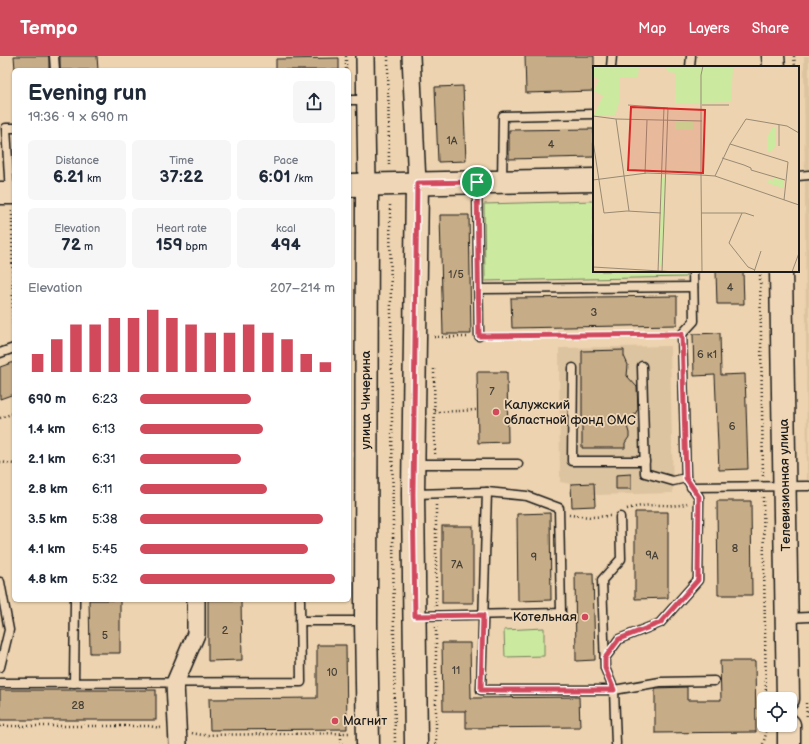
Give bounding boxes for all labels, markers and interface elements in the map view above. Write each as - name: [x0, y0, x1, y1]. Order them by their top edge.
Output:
- text: Tempo: [20, 17, 78, 40]
- text: Map: [638, 20, 666, 37]
- text: Layers: [688, 20, 730, 37]
- text: Share: [752, 20, 789, 37]
- inset map: [593, 66, 799, 272]
- text: Evening run: [28, 80, 147, 107]
- button: share: [293, 81, 335, 123]
- text: 19:36 · 9 × 690 m: [28, 109, 128, 125]
- house number: 1А: [447, 134, 458, 147]
- house number: 4: [548, 138, 555, 151]
- text: Distance: [55, 154, 99, 167]
- text: Time: [169, 154, 194, 167]
- text: Pace: [273, 154, 298, 167]
- pin: [460, 165, 494, 199]
- text: 6.21: [53, 167, 84, 187]
- text: 37:22: [160, 167, 203, 187]
- text: 6:01: [259, 167, 291, 187]
- icon: arrive: [466, 171, 488, 193]
- text: km: [84, 172, 101, 185]
- text: /km: [291, 172, 313, 185]
- text: Elevation: [54, 222, 100, 235]
- text: Heart rate: [156, 222, 207, 235]
- text: kcal: [276, 222, 296, 235]
- text: 72: [61, 235, 81, 255]
- text: 159: [156, 235, 183, 255]
- text: 494: [271, 235, 301, 255]
- text: m: [81, 240, 93, 253]
- text: bpm: [183, 240, 207, 253]
- house number: 1/5: [448, 268, 464, 281]
- text: Elevation: [28, 280, 82, 296]
- text: 207–214 m: [270, 280, 335, 296]
- house number: 4: [727, 281, 734, 294]
- house number: 3: [591, 306, 598, 319]
- house number: 6 к1: [697, 348, 717, 361]
- street label: улица Чичерина: [358, 350, 374, 449]
- house number: 7: [489, 385, 495, 398]
- text: 690 m: [28, 391, 66, 407]
- text: 6:23: [92, 391, 118, 407]
- place label: Калужский областной фонд ОМС: [504, 397, 636, 428]
- marker: Калужский областной фонд ОМС: [491, 407, 501, 417]
- street label: Телевизионная улица: [776, 418, 794, 552]
- house number: 6: [729, 420, 736, 433]
- text: 1.4 km: [28, 421, 65, 437]
- text: 6:13: [92, 421, 116, 437]
- text: 2.1 km: [28, 451, 66, 467]
- text: 6:31: [92, 451, 116, 467]
- text: 2.8 km: [28, 481, 68, 497]
- text: 6:11: [92, 481, 113, 497]
- text: 3.5 km: [28, 511, 67, 527]
- text: 5:38: [92, 511, 118, 527]
- text: 4.1 km: [28, 541, 65, 557]
- text: 5:45: [92, 541, 117, 557]
- house number: 8: [732, 542, 738, 555]
- house number: 9А: [645, 549, 659, 562]
- house number: 9: [531, 551, 537, 564]
- house number: 7А: [451, 558, 463, 571]
- text: 4.8 km: [28, 571, 68, 587]
- text: 5:32: [92, 571, 118, 587]
- place label: Котельная: [513, 609, 577, 625]
- marker: Котельная: [580, 612, 590, 622]
- house number: 2: [222, 624, 229, 637]
- house number: 5: [102, 629, 108, 642]
- house number: 11: [452, 664, 460, 677]
- house number: 10: [327, 666, 338, 679]
- map controls: [757, 692, 797, 732]
- button: locate: [757, 692, 797, 732]
- house number: 28: [72, 699, 84, 712]
- place label: Магнит: [343, 713, 387, 729]
- marker: Магнит: [330, 716, 340, 726]

